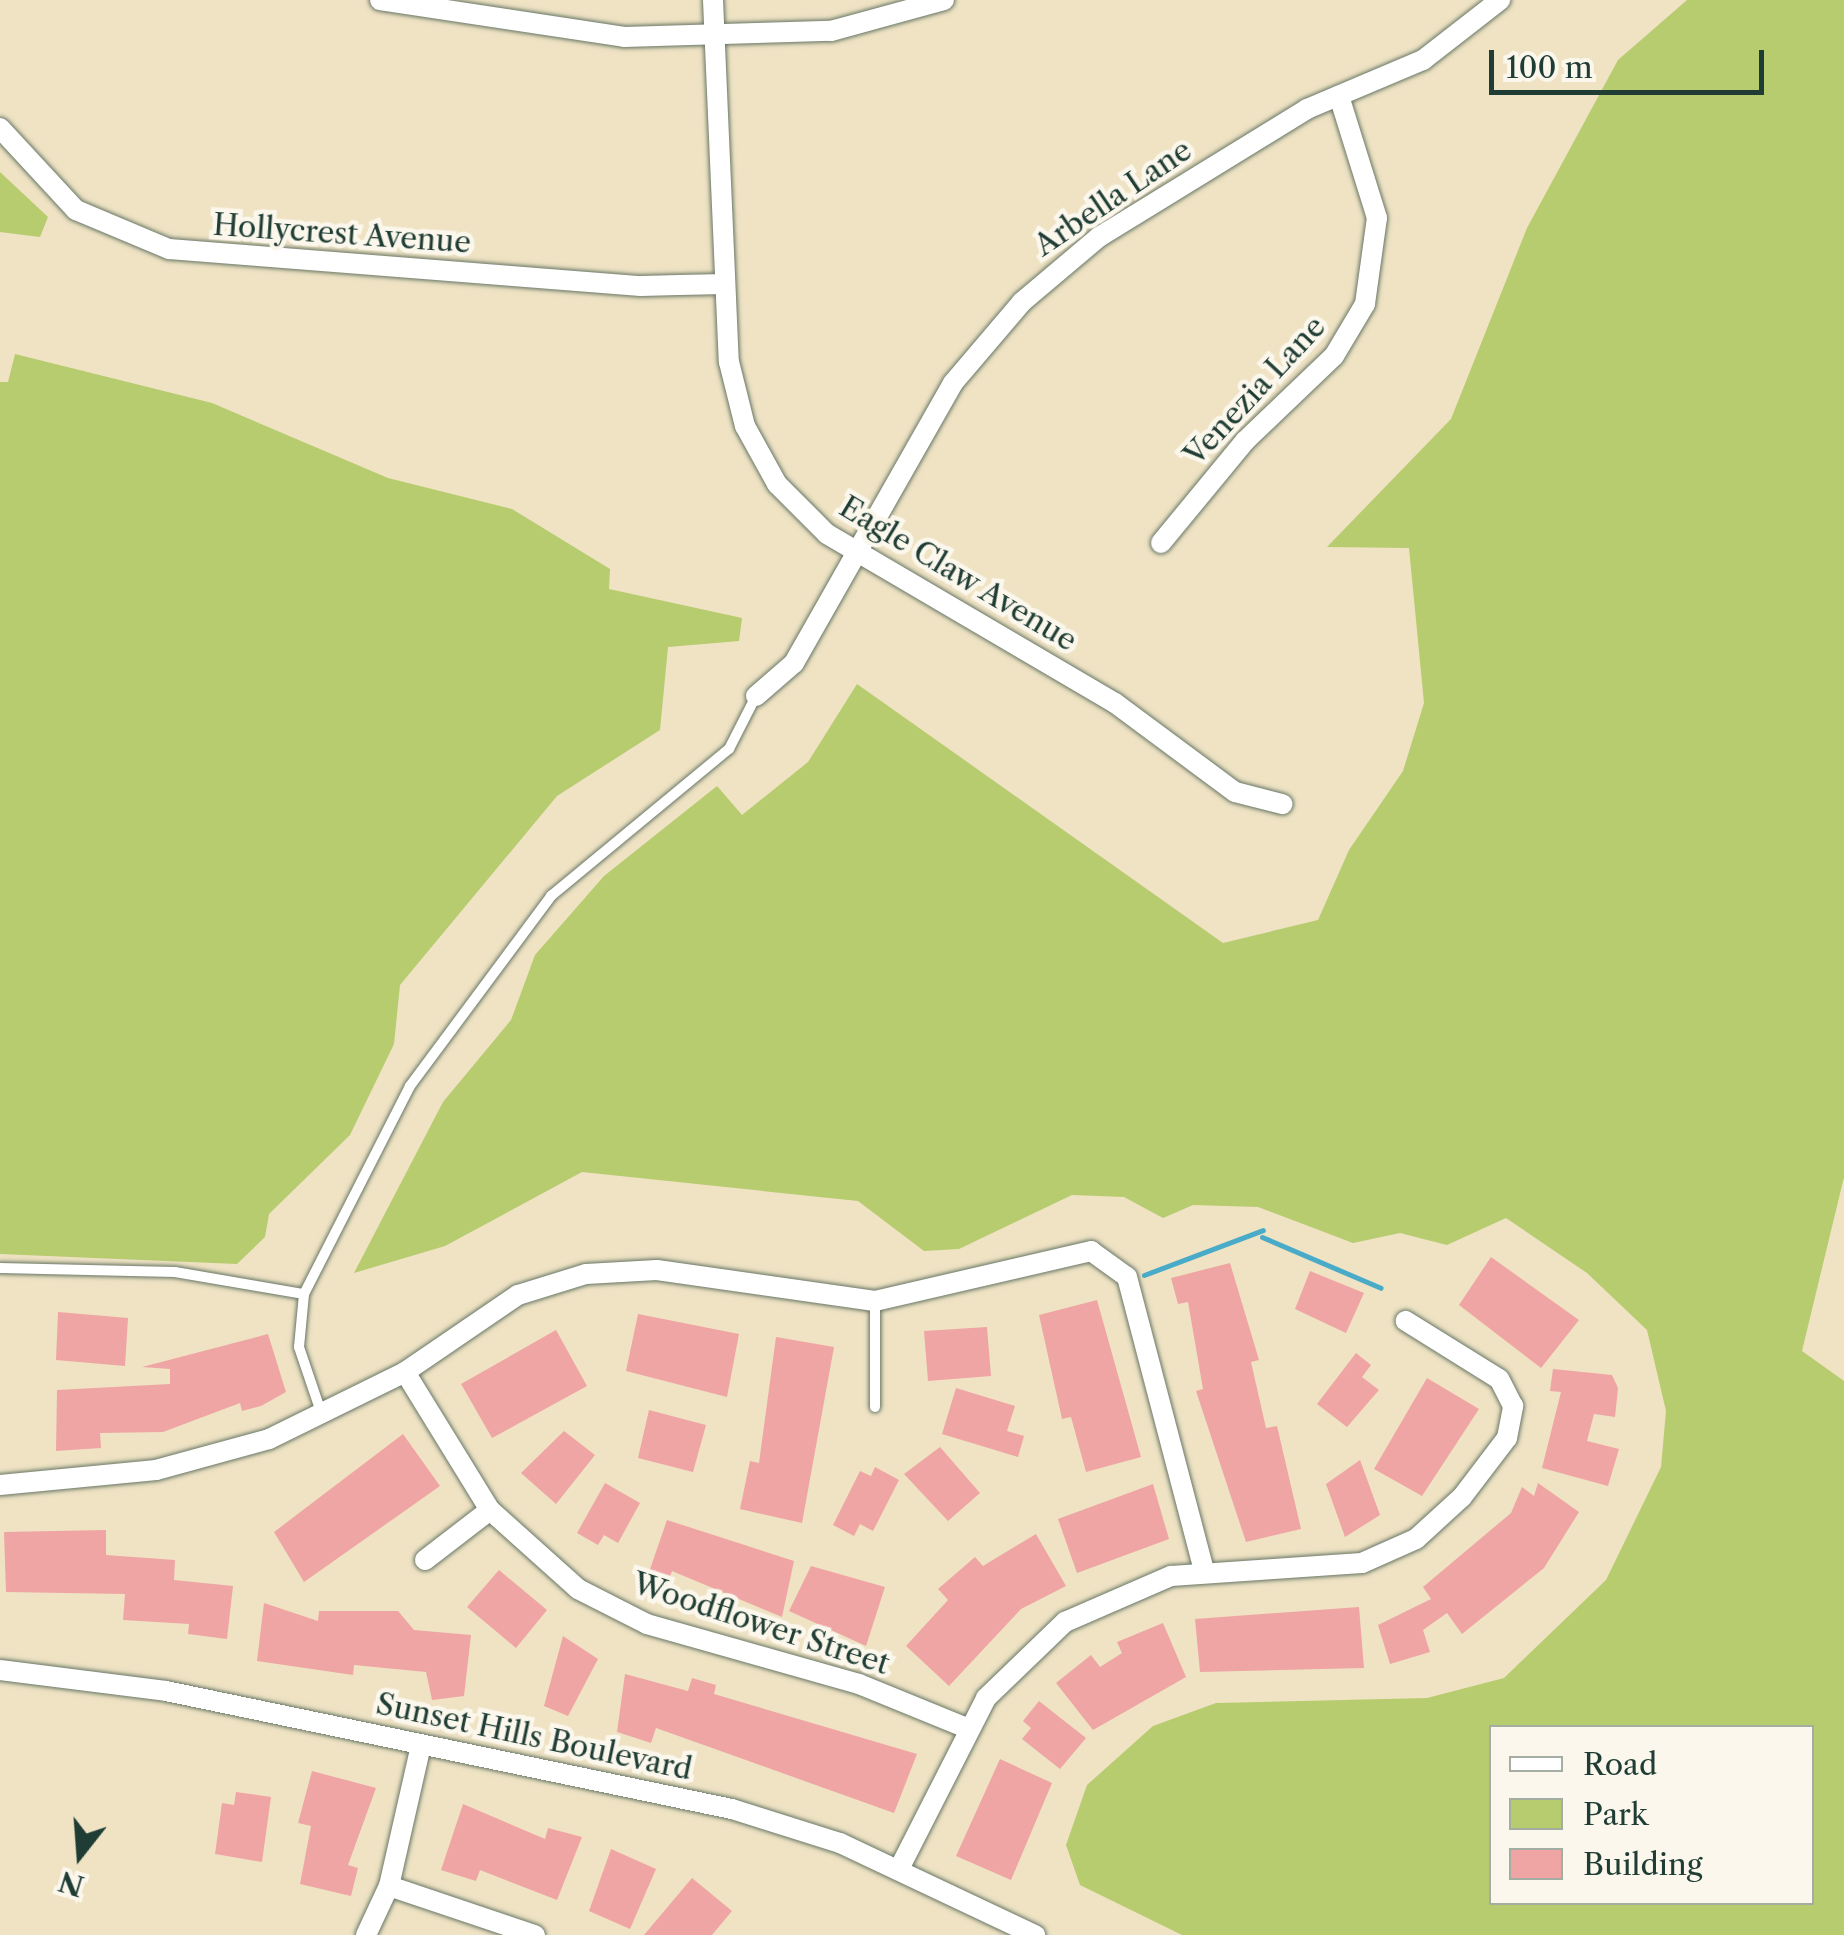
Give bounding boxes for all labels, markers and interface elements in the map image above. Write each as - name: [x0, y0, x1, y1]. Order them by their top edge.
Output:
- scale bar: [1494, 30, 1769, 92]
- text: 100 m: [1506, 49, 1593, 86]
- street label: Arbella Lane: [1027, 132, 1199, 264]
- street label: Hollycrest Avenue: [211, 207, 473, 261]
- street label: Venezia Lane: [1177, 309, 1333, 473]
- street label: Eagle Claw Avenue: [832, 488, 1084, 660]
- street label: Woodflower Street: [628, 1565, 894, 1683]
- street label: Sunset Hills Boulevard: [373, 1686, 695, 1788]
- legend: [1489, 1725, 1814, 1905]
- text: Road: [1583, 1746, 1657, 1783]
- text: Park: [1583, 1796, 1648, 1833]
- north arrow: [30, 1805, 130, 1905]
- text: Building: [1583, 1846, 1703, 1883]
- text: N: [55, 1864, 88, 1904]

